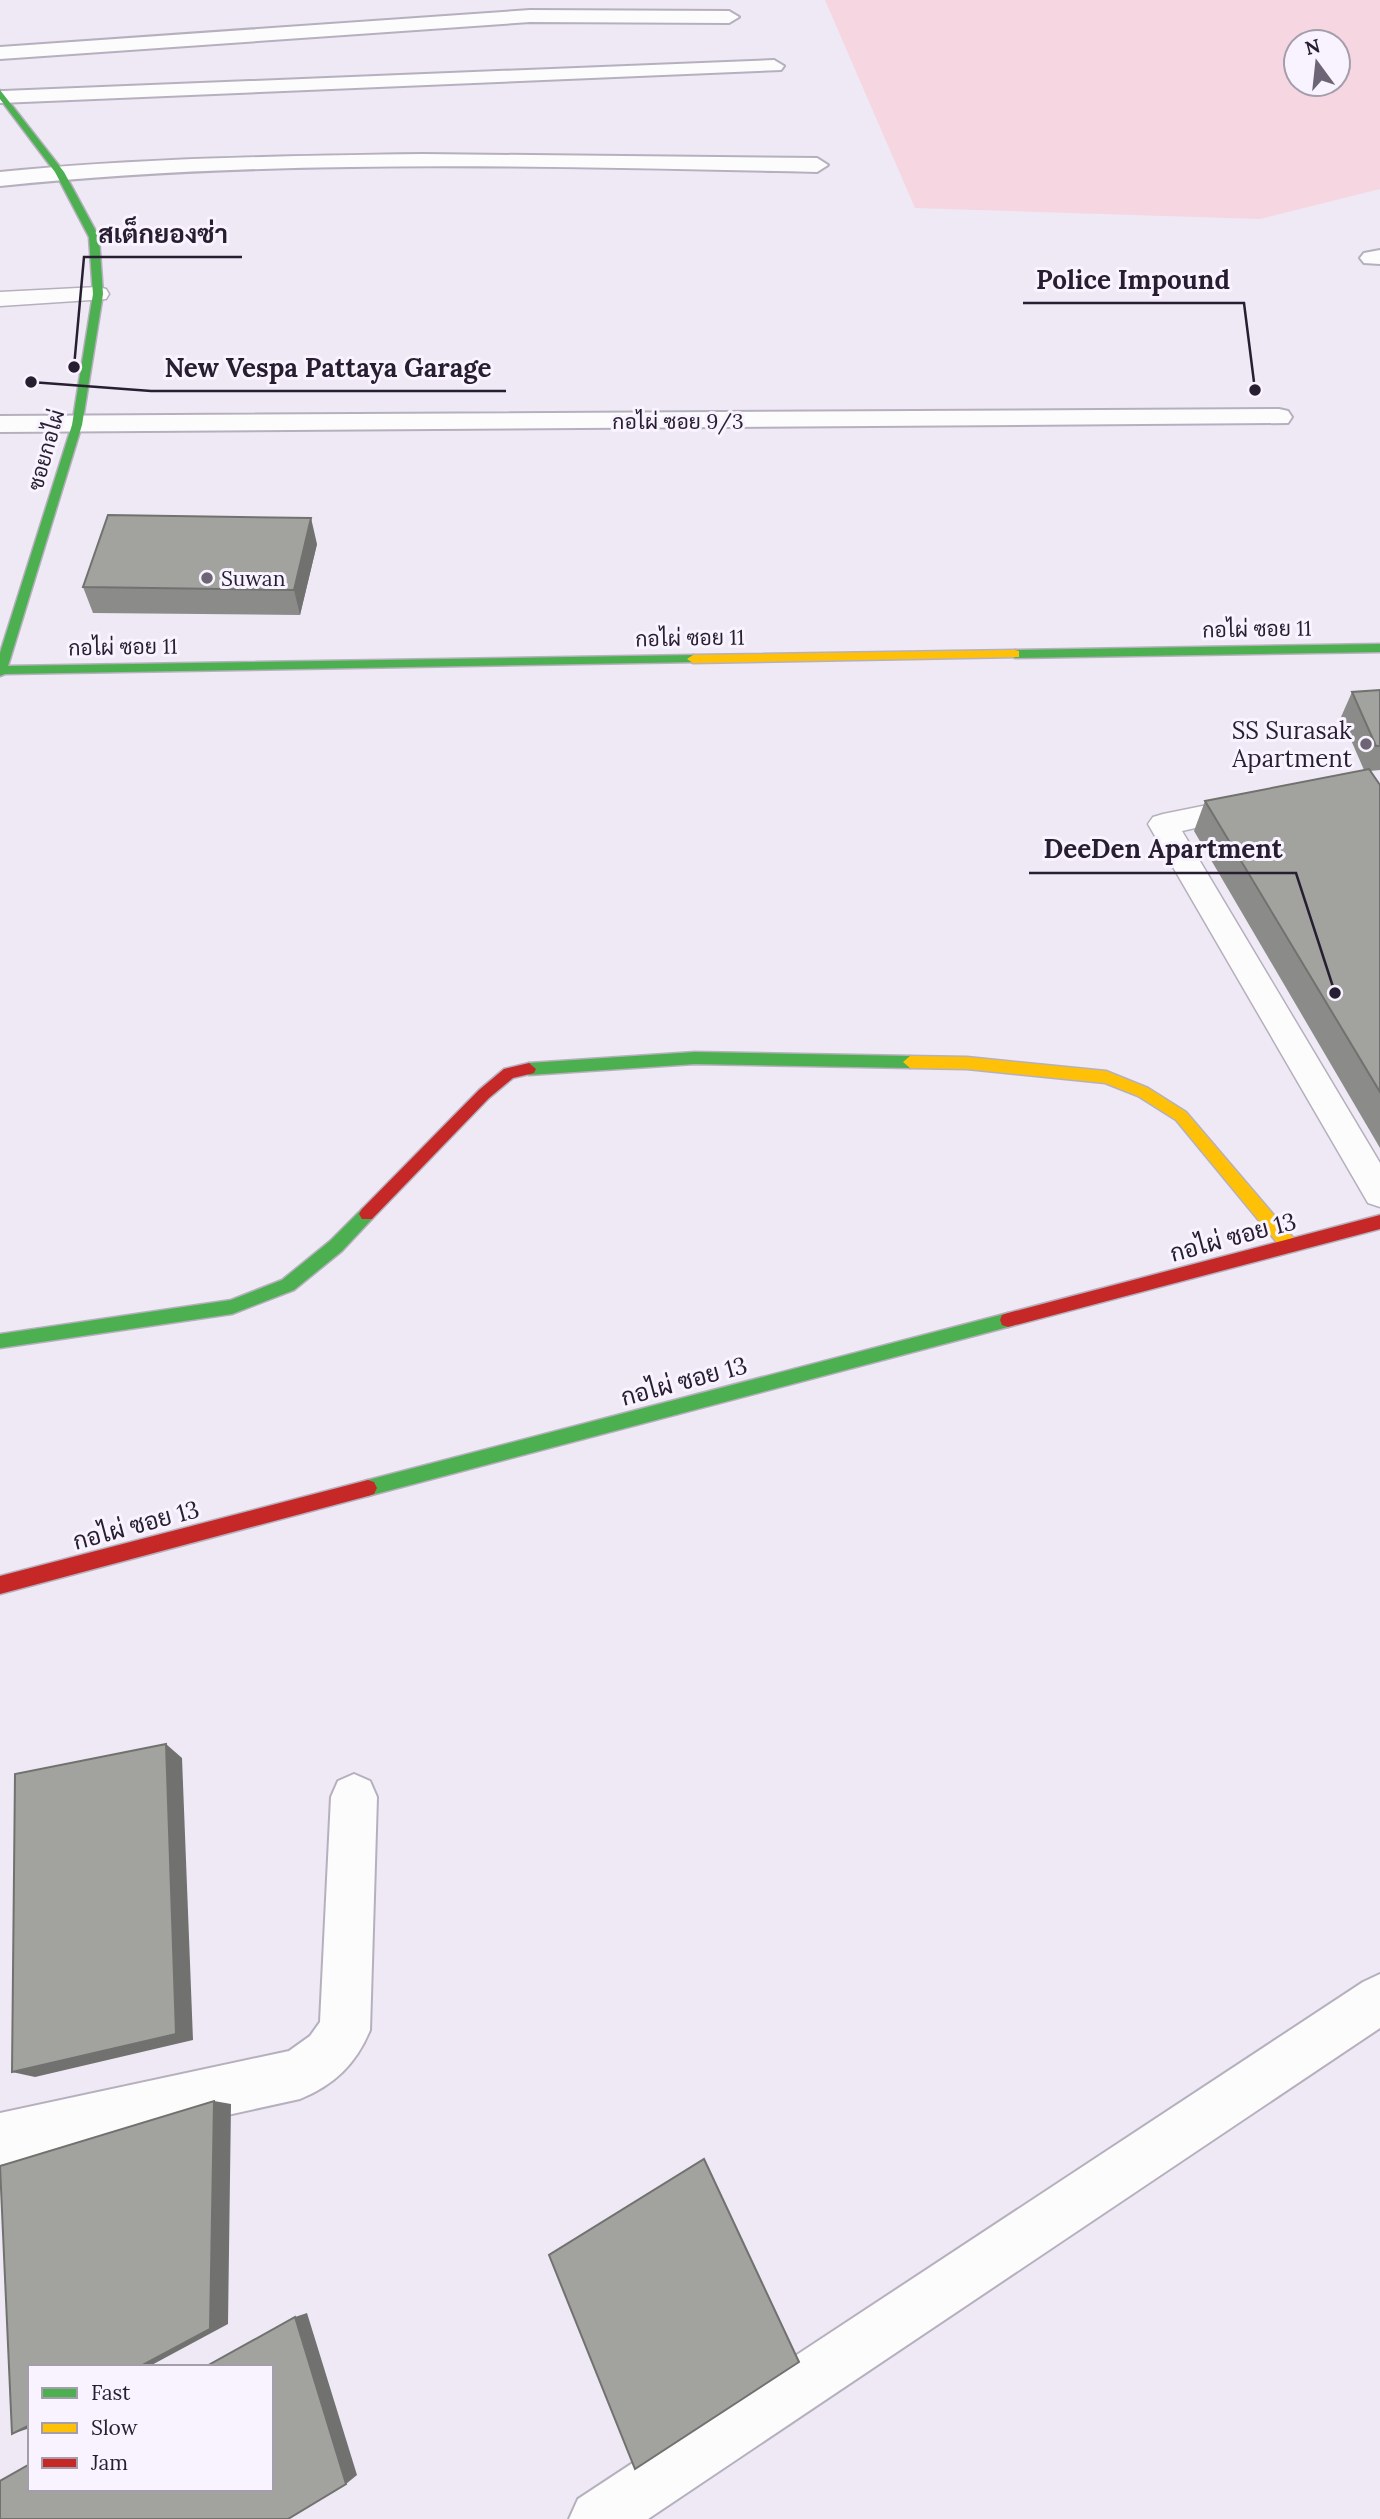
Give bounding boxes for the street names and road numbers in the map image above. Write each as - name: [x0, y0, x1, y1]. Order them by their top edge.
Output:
- street label: ซอยกอไผ่: [22, 406, 70, 494]
- street label: กอไผ่ ซอย 9/3: [612, 408, 744, 435]
- street label: กอไผ่ ซอย 11: [1202, 615, 1312, 643]
- street label: กอไผ่ ซอย 11: [635, 624, 745, 652]
- street label: กอไผ่ ซอย 11: [68, 633, 178, 661]
- street label: กอไผ่ ซอย 13: [1166, 1205, 1300, 1269]
- street label: กอไผ่ ซอย 13: [617, 1349, 751, 1413]
- street label: กอไผ่ ซอย 13: [69, 1493, 203, 1557]

